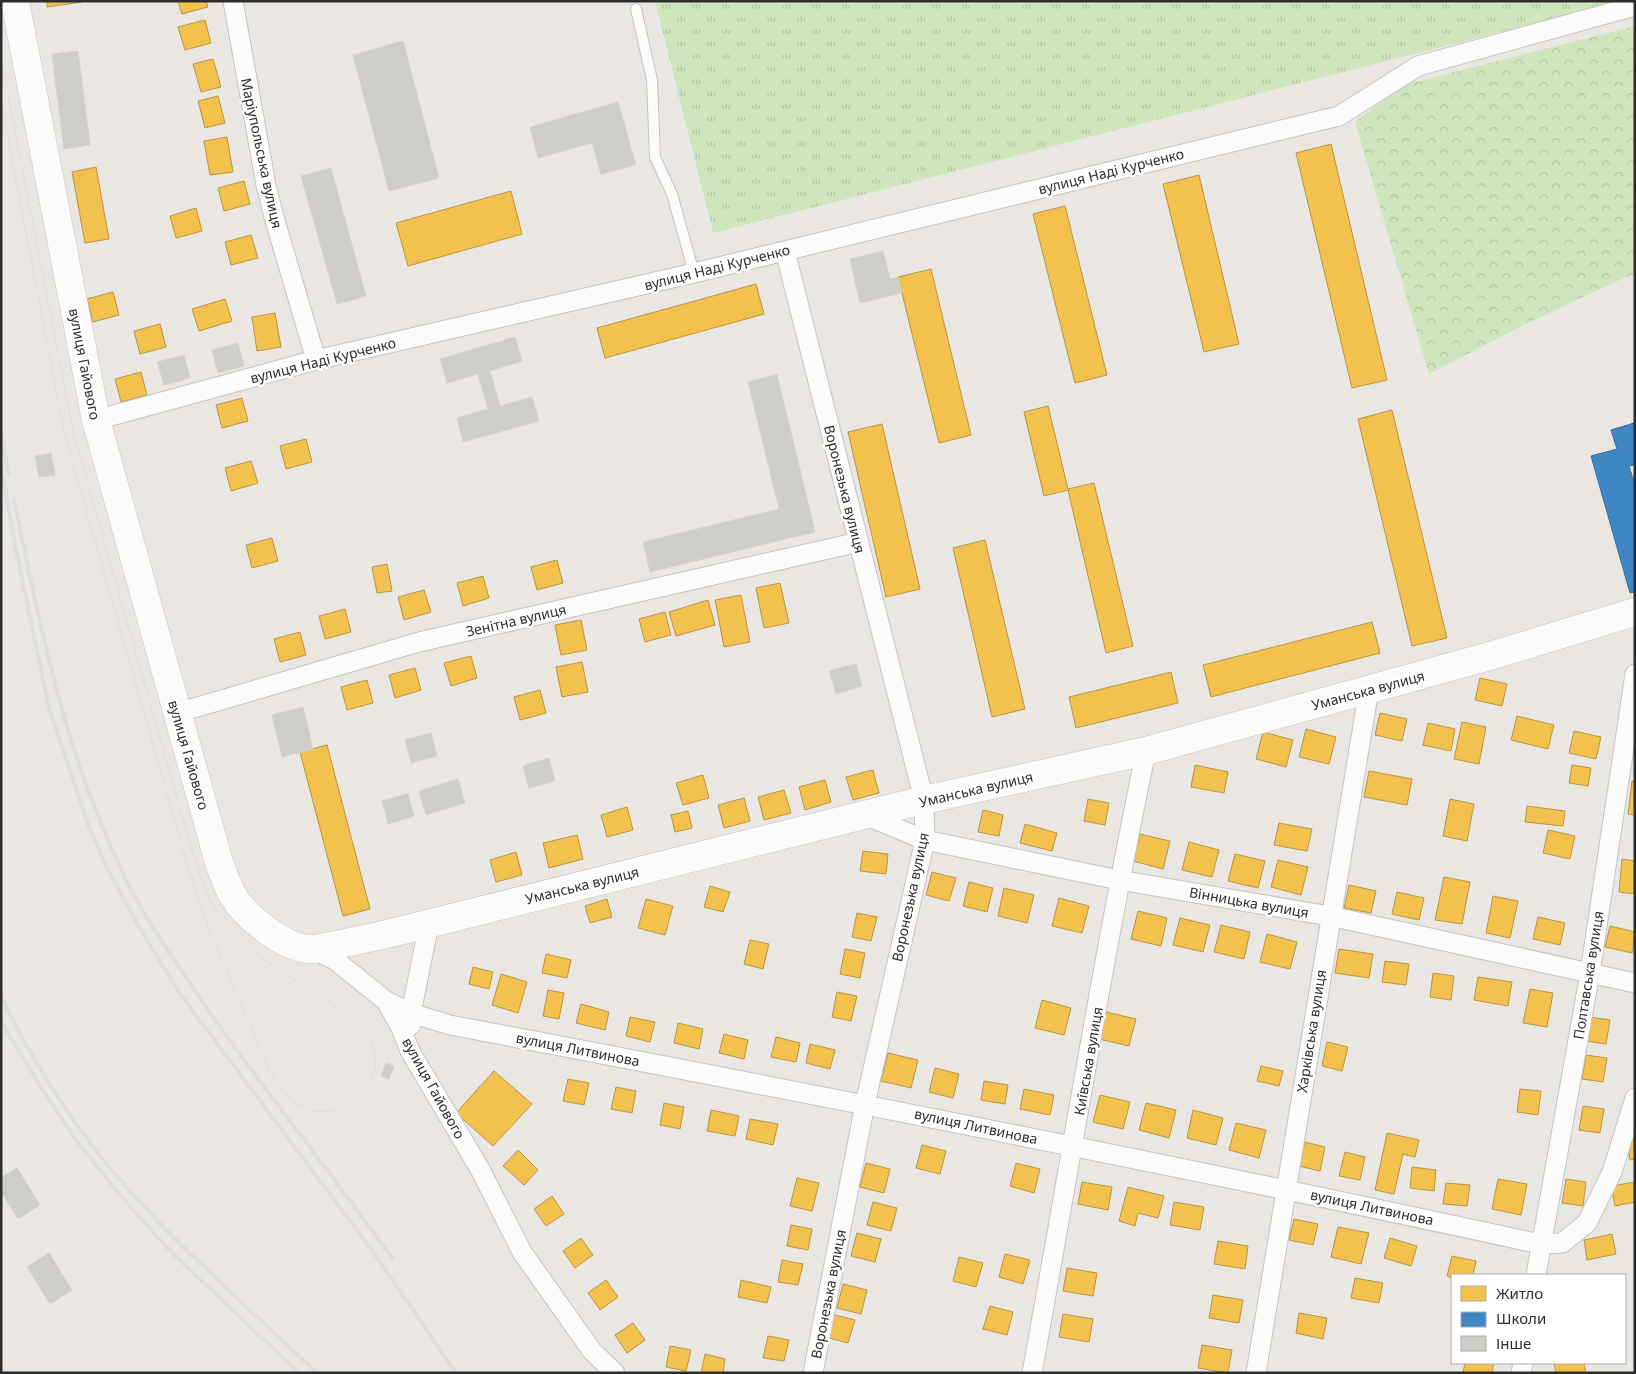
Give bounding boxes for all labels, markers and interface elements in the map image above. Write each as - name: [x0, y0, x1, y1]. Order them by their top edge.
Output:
- street label: Маріупольська вулиця: [237, 76, 287, 230]
- street label: вулиця Наді Курченко: [1036, 144, 1186, 198]
- street label: вулиця Наді Курченко: [642, 240, 792, 294]
- street label: вулиця Гайового: [65, 307, 105, 421]
- street label: вулиця Наді Курченко: [248, 333, 398, 387]
- street label: Воронезька вулиця: [820, 423, 870, 555]
- street label: Зенітна вулиця: [464, 599, 568, 641]
- street label: Уманська вулиця: [1309, 666, 1427, 714]
- street label: вулиця Гайового: [164, 698, 214, 812]
- street label: Уманська вулиця: [917, 767, 1035, 811]
- street label: Воронезька вулиця: [887, 831, 933, 963]
- street label: Уманська вулиця: [523, 862, 641, 908]
- street label: Вінницька вулиця: [1188, 882, 1310, 922]
- street label: Полтавська вулиця: [1568, 909, 1608, 1041]
- street label: Харківська вулиця: [1292, 968, 1330, 1094]
- street label: Київська вулиця: [1069, 1005, 1107, 1117]
- street label: вулиця Литвинова: [515, 1028, 641, 1070]
- street label: вулиця Гайового: [398, 1034, 470, 1142]
- street label: вулиця Литвинова: [913, 1104, 1039, 1148]
- street label: вулиця Литвинова: [1309, 1185, 1435, 1229]
- street label: Воронезька вулиця: [806, 1228, 850, 1360]
- legend: [1451, 1274, 1626, 1364]
- text: Житло: [1496, 1283, 1543, 1303]
- text: Школи: [1496, 1308, 1546, 1328]
- text: Інше: [1496, 1333, 1531, 1353]

